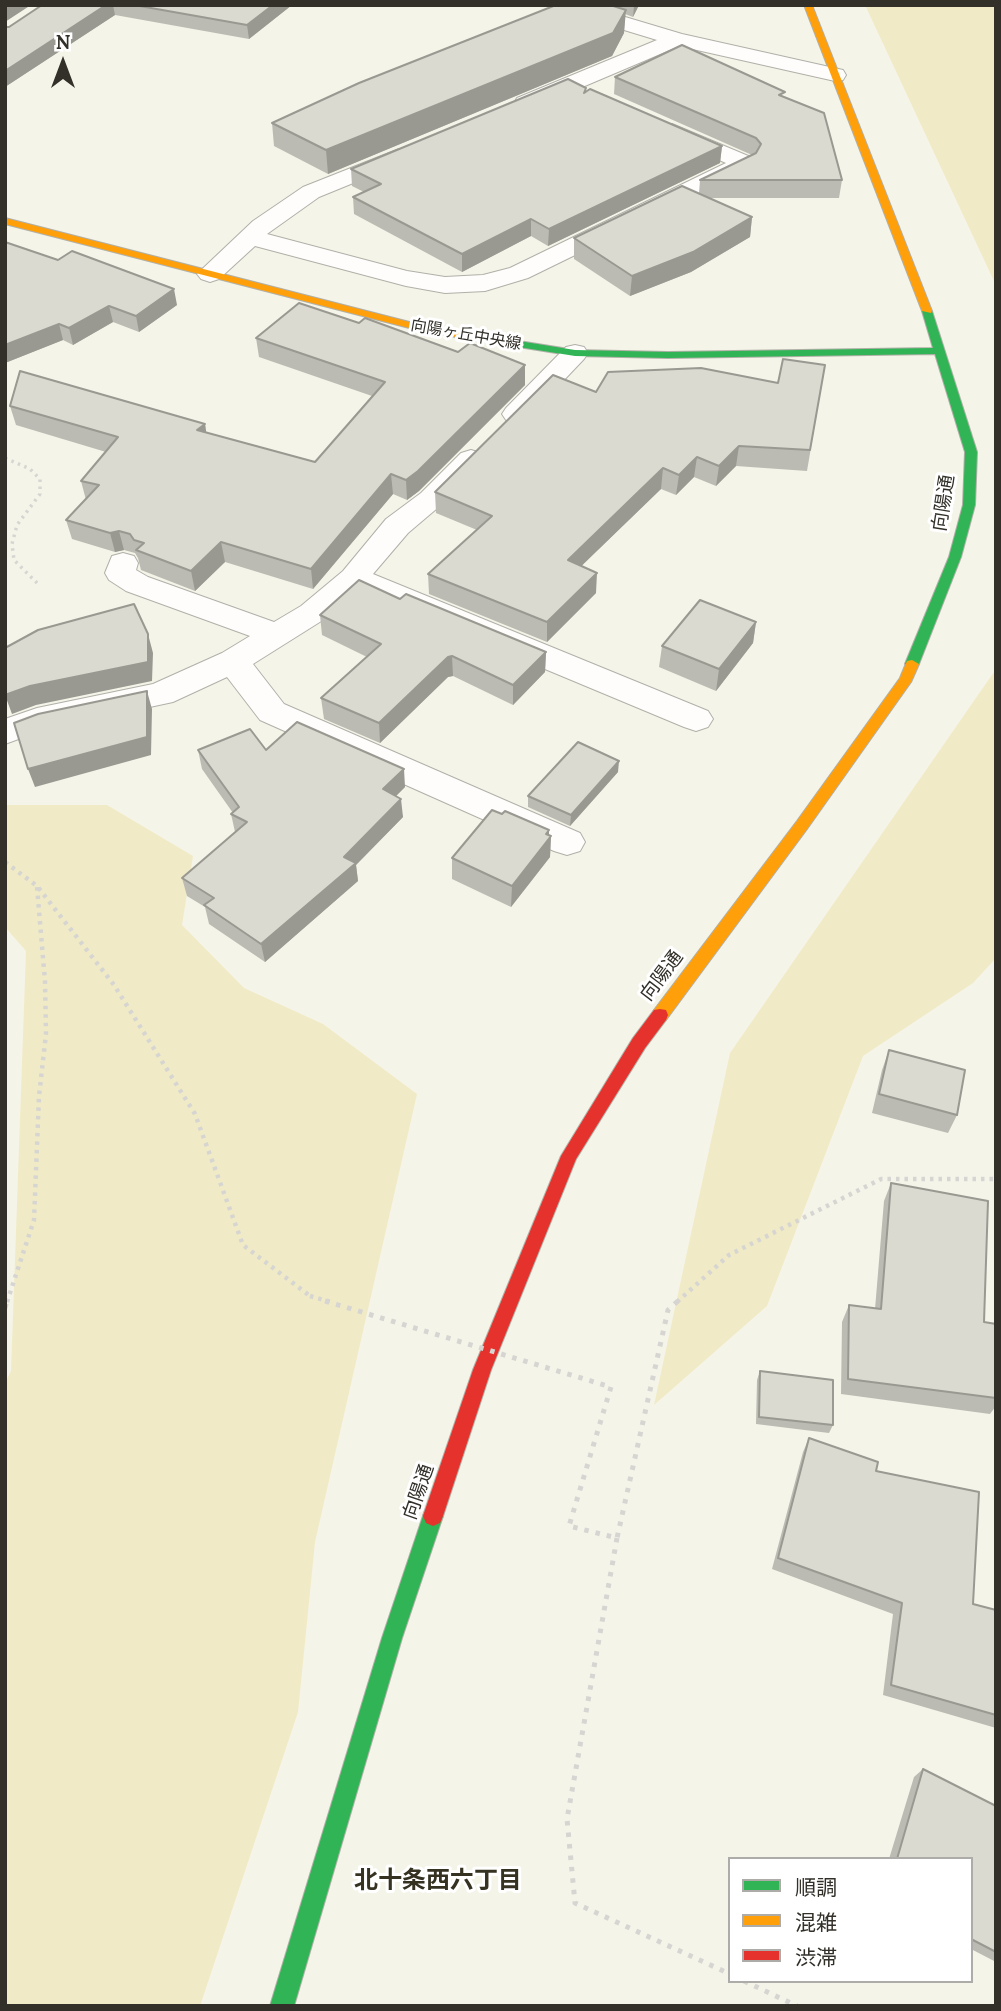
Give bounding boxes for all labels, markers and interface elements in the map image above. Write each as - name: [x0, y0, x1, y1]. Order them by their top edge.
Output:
- north arrow: [28, 28, 98, 98]
- text: N: [56, 30, 70, 54]
- street label: 向陽ヶ丘中央線: [409, 316, 523, 354]
- street label: 向陽通: [928, 473, 960, 533]
- street label: 向陽通: [636, 946, 688, 1006]
- street label: 向陽通: [399, 1461, 439, 1523]
- legend: [728, 1857, 973, 1983]
- district label: 北十条西六丁目: [354, 1867, 522, 1895]
- text: 順調: [795, 1874, 837, 1901]
- text: 混雑: [795, 1909, 837, 1936]
- text: 渋滞: [795, 1944, 837, 1971]

